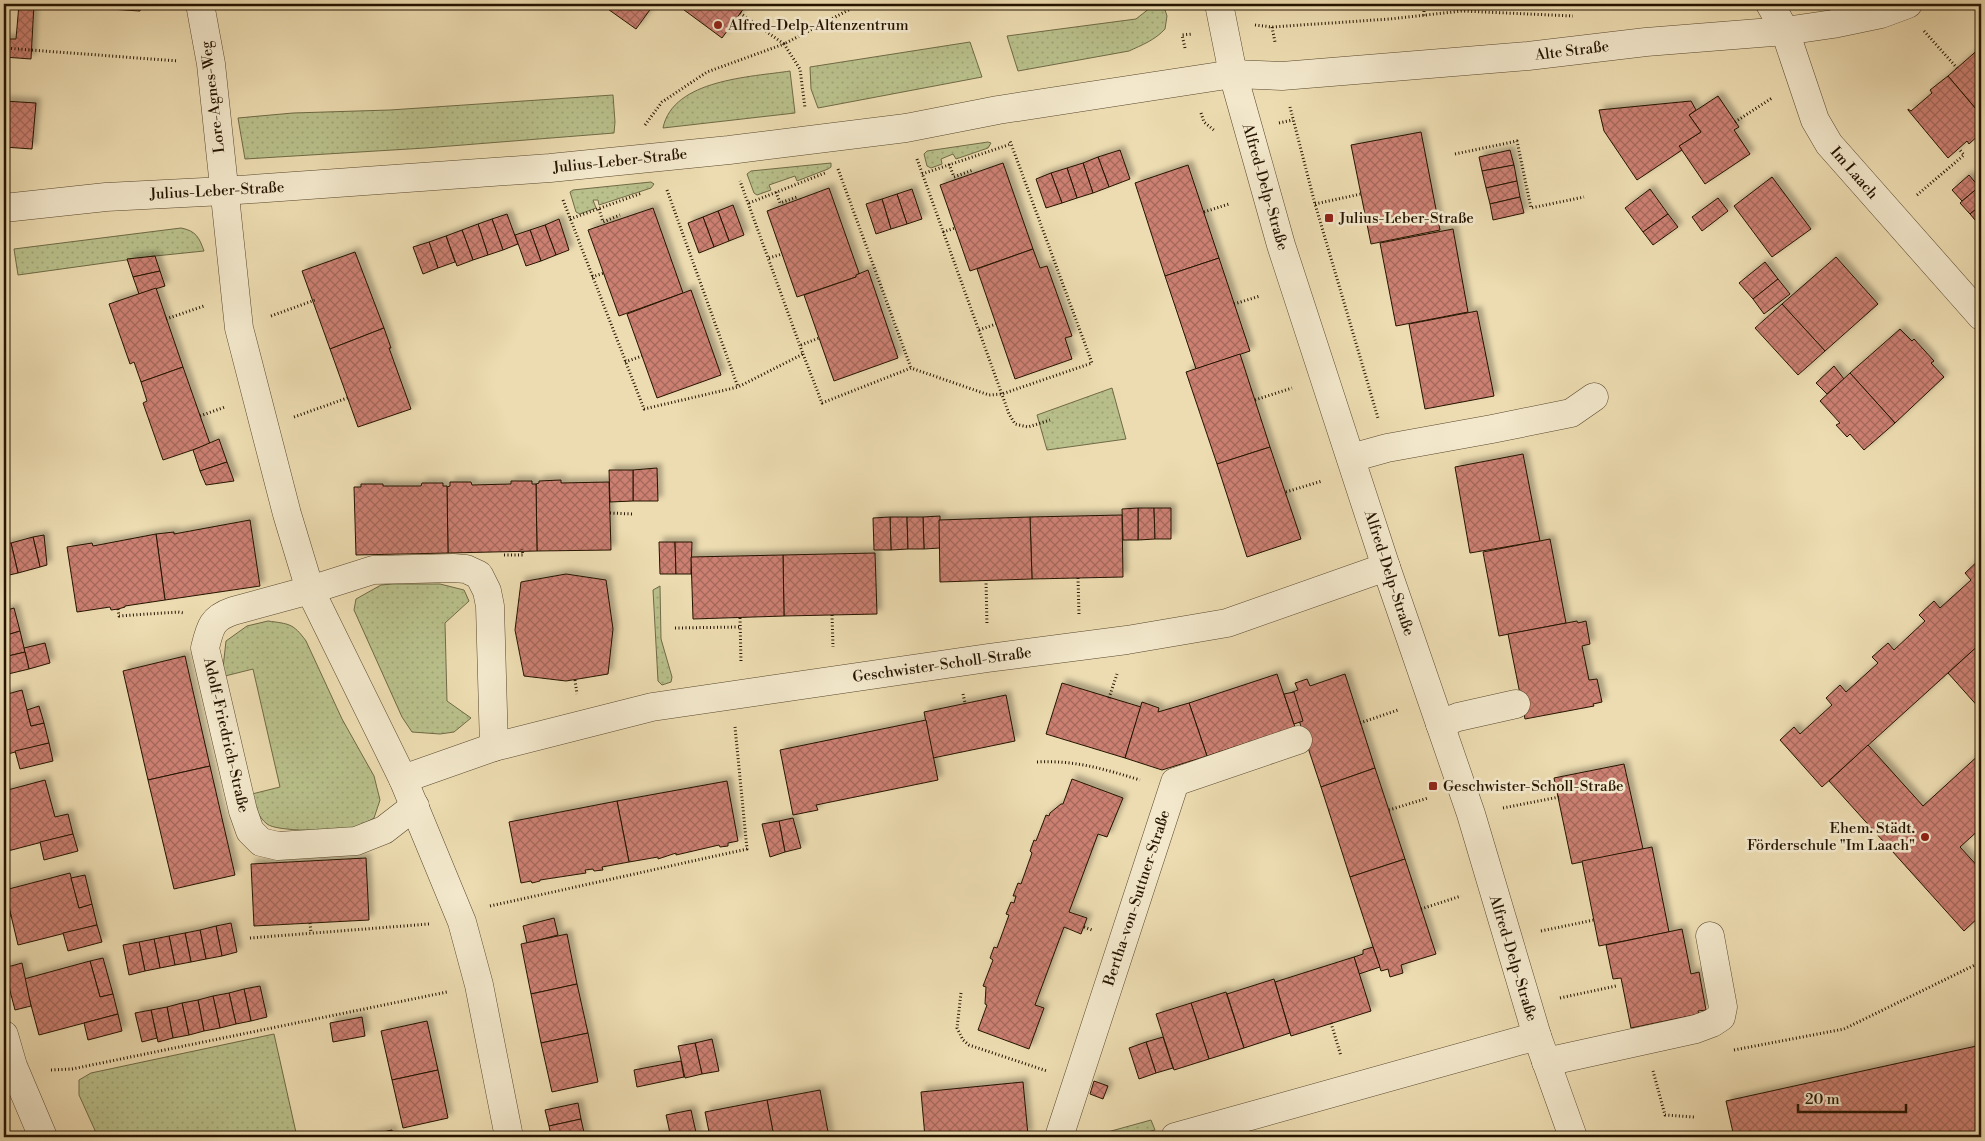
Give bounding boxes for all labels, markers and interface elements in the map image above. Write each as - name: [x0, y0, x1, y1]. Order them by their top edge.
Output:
- place label: Alfred-Delp-Altenzentrum: [727, 16, 909, 35]
- marker: Alfred-Delp-Altenzentrum: [712, 19, 724, 31]
- street label: Alte Straße: [1533, 37, 1610, 65]
- street label: Lore-Agnes-Weg: [197, 40, 229, 154]
- street label: Alfred-Delp-Straße: [1238, 120, 1292, 253]
- street label: Im Laach: [1826, 143, 1882, 203]
- street label: Julius-Leber-Straße: [551, 145, 688, 178]
- street label: Julius-Leber-Straße: [148, 178, 285, 204]
- place label: Julius-Leber-Straße: [1338, 209, 1474, 228]
- marker: Julius-Leber-Straße: [1323, 212, 1335, 224]
- street label: Alfred-Delp-Straße: [1359, 507, 1418, 638]
- street label: Geschwister-Scholl-Straße: [851, 643, 1033, 687]
- street label: Adolf-Friedrich-Straße: [199, 655, 253, 814]
- place label: Geschwister-Scholl-Straße: [1443, 777, 1624, 796]
- marker: Geschwister-Scholl-Straße: [1427, 780, 1439, 792]
- street label: Bertha-von-Suttner-Straße: [1099, 808, 1174, 989]
- place label: Ehem. Städt. Förderschule "Im Laach": [1747, 819, 1915, 855]
- marker: Ehem. Städt. Förderschule "Im Laach": [1919, 831, 1931, 843]
- street label: Alfred-Delp-Straße: [1484, 892, 1541, 1023]
- scale bar: [1798, 1081, 1905, 1113]
- text: 20 m: [1805, 1090, 1840, 1109]

